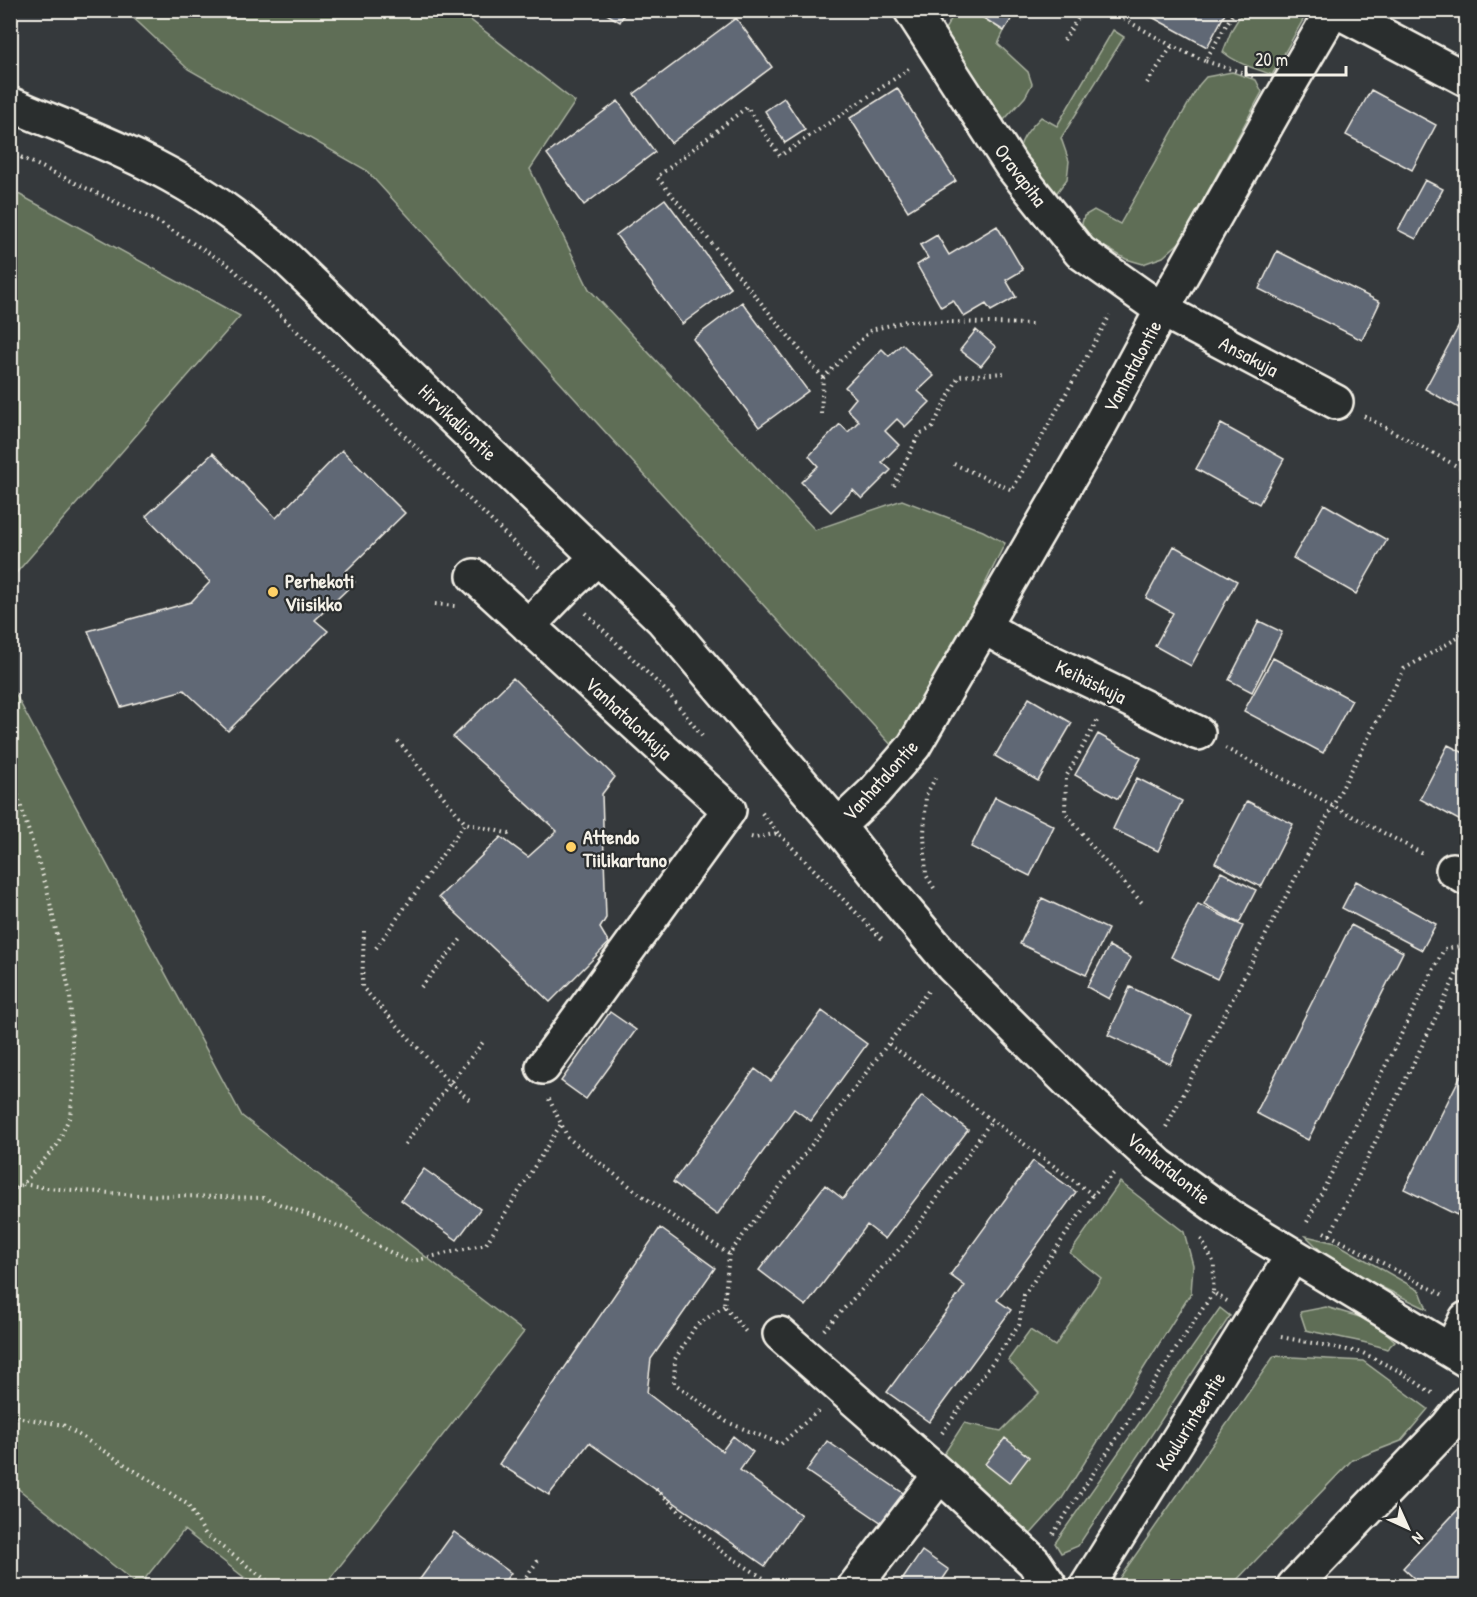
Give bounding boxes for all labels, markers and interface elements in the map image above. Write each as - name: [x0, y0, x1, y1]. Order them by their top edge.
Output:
- scale bar: [1246, 39, 1346, 77]
- text: 20 m: [1255, 47, 1288, 72]
- street label: Oravapiha: [989, 138, 1053, 212]
- street label: Vanhatalontie: [1096, 315, 1168, 417]
- street label: Ansakuja: [1215, 329, 1283, 383]
- street label: Hirvikalliontie: [413, 378, 503, 466]
- place label: Perhekoti Viisikko: [285, 567, 354, 617]
- marker: Perhekoti Viisikko: [266, 585, 280, 599]
- street label: Keihäskuja: [1051, 652, 1131, 710]
- street label: Vanhatalonkuja: [579, 670, 679, 766]
- street label: Vanhatalontie: [836, 733, 924, 826]
- place label: Attendo Tiilikartano: [582, 823, 667, 873]
- marker: Attendo Tiilikartano: [564, 840, 578, 854]
- street label: Vanhatalontie: [1121, 1126, 1217, 1210]
- street label: Koulurinteentie: [1149, 1366, 1231, 1476]
- north arrow: [1378, 1498, 1438, 1558]
- text: N: [1407, 1528, 1429, 1550]

